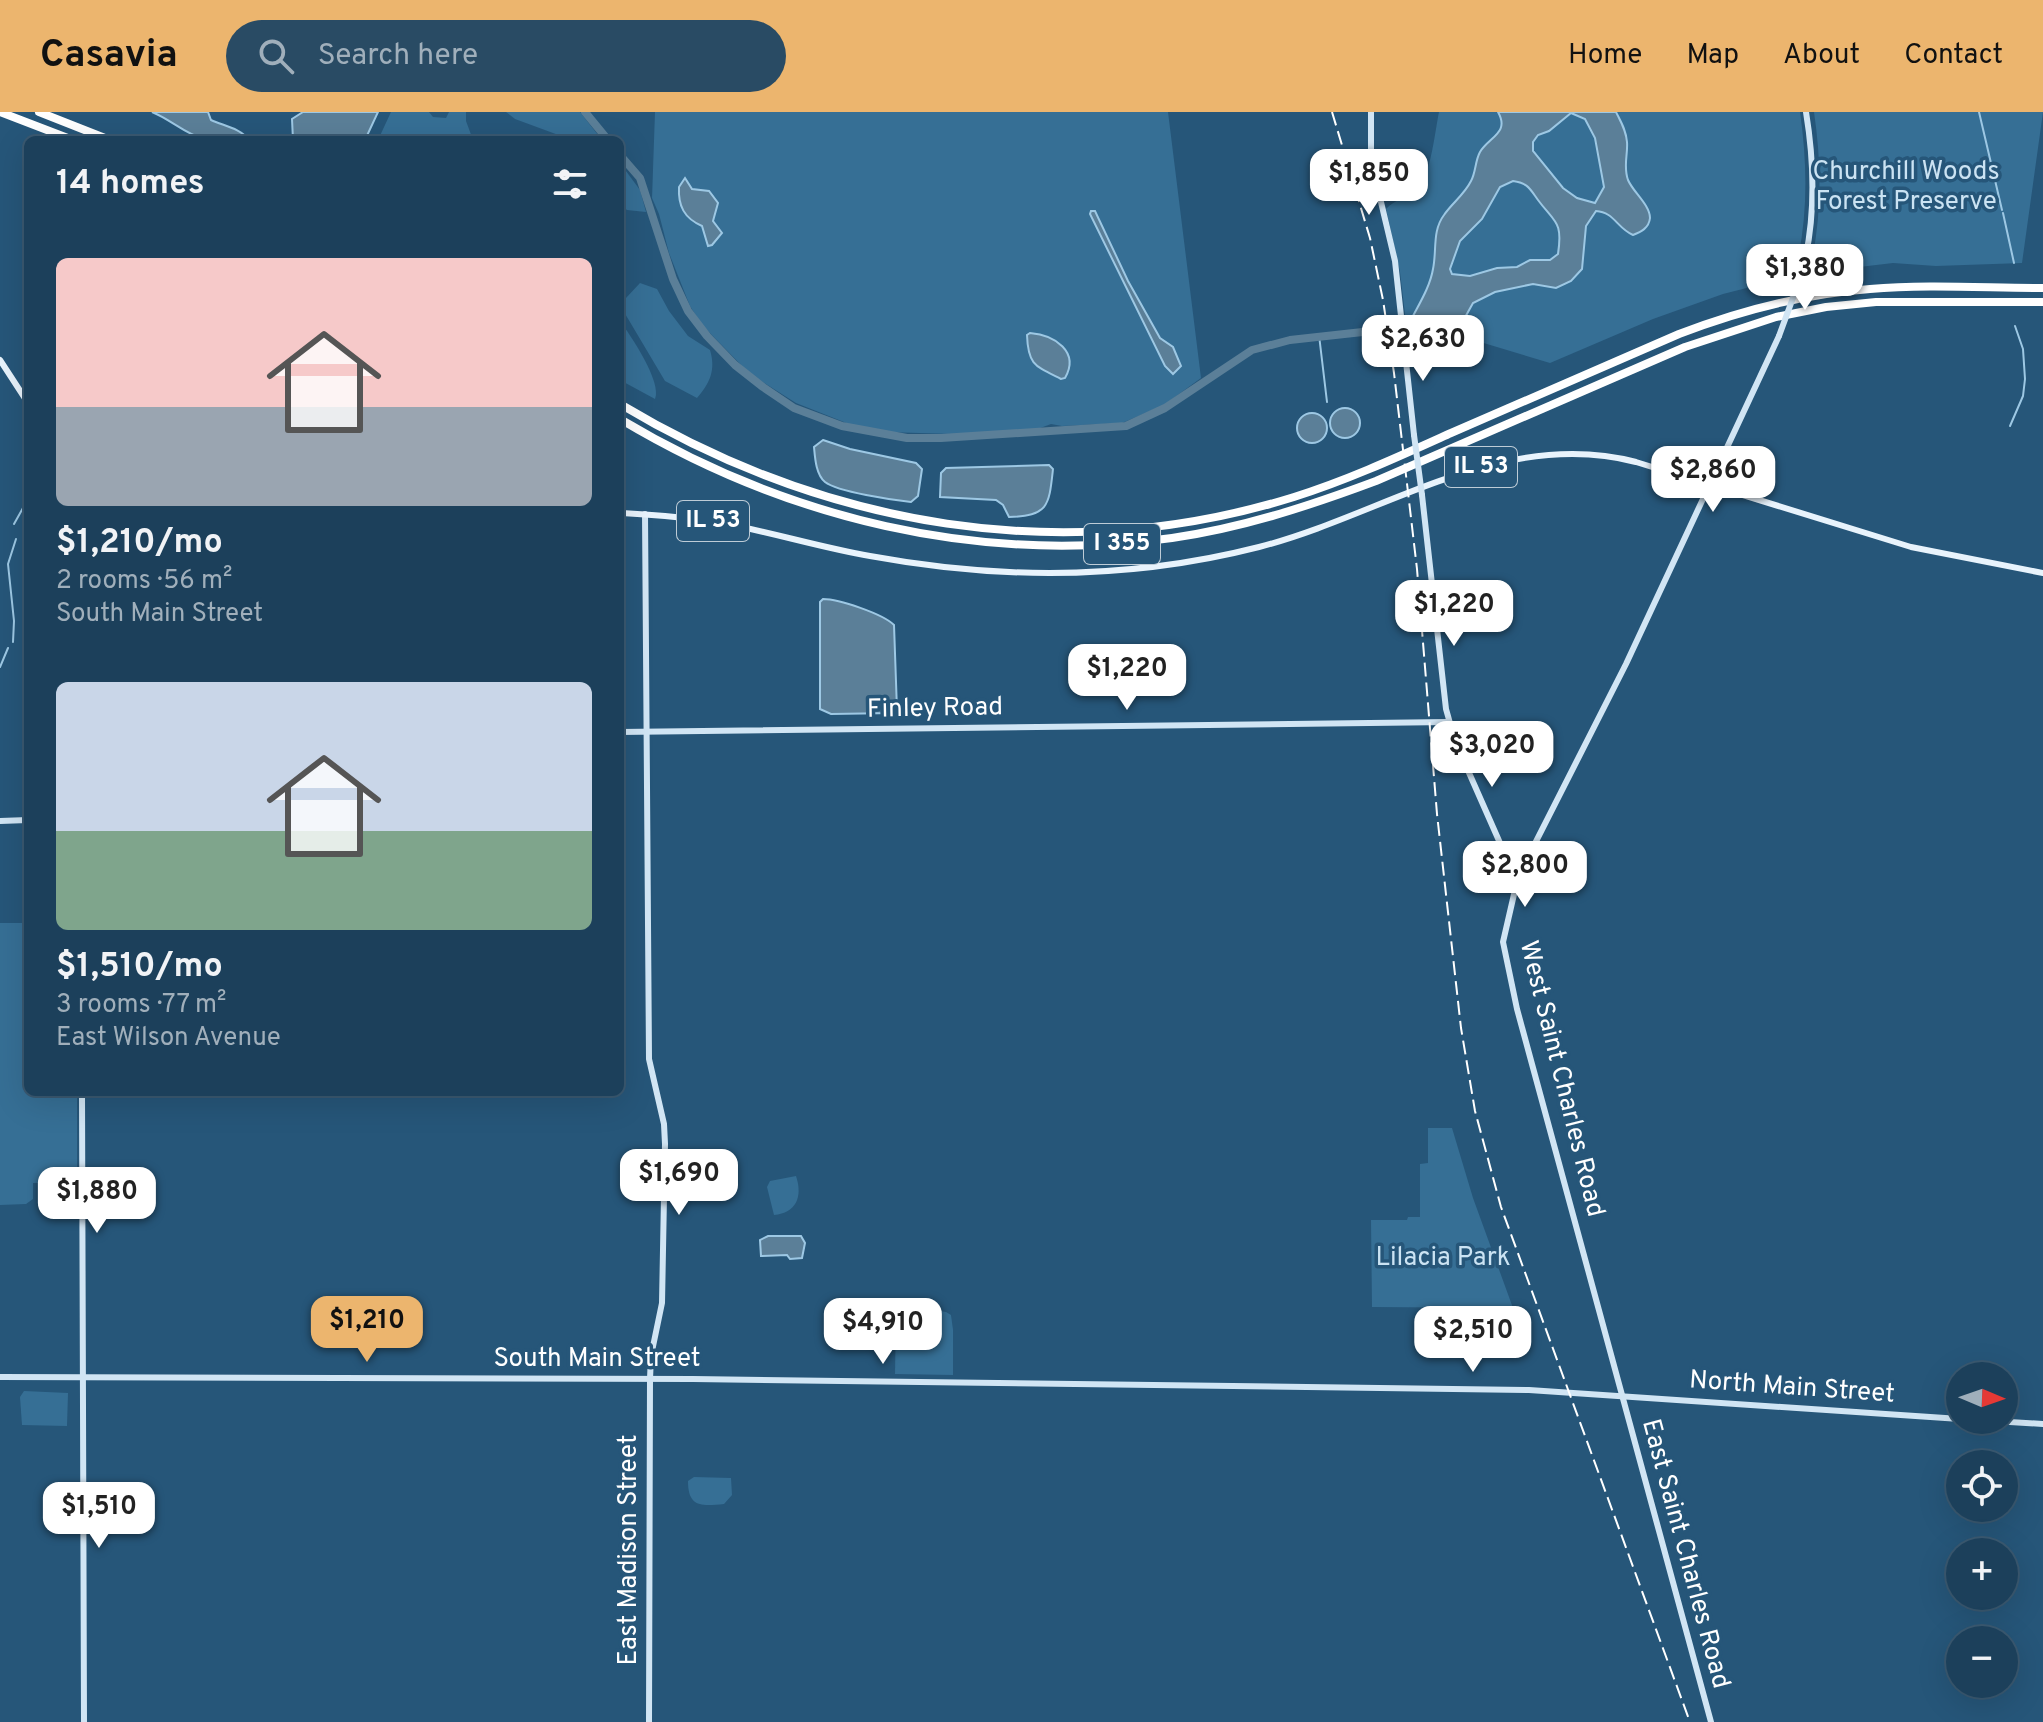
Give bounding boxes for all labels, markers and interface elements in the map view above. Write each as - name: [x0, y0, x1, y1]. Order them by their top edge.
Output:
- search box: [226, 20, 786, 92]
- text: Casavia: [40, 32, 178, 81]
- icon: search: [254, 34, 298, 78]
- text: Search here: [318, 38, 478, 75]
- text: Home: [1568, 38, 1642, 74]
- text: Map: [1686, 38, 1739, 74]
- text: About: [1783, 38, 1860, 74]
- text: Contact: [1904, 38, 2003, 74]
- pin: $1,850: [1304, 149, 1434, 217]
- park label: Churchill Woods Forest Preserve: [1812, 156, 2000, 219]
- text: $1,850: [1328, 158, 1410, 191]
- icon: filters: [548, 162, 592, 206]
- text: 14 homes: [56, 163, 205, 206]
- pin: $1,380: [1740, 244, 1870, 312]
- text: $1,380: [1764, 253, 1846, 286]
- icon: home: [252, 310, 396, 454]
- pin: $2,630: [1358, 315, 1488, 383]
- text: $2,630: [1380, 324, 1466, 357]
- pin: $2,860: [1648, 446, 1778, 514]
- road number: IL 53: [1445, 447, 1517, 487]
- text: $2,860: [1669, 455, 1757, 488]
- road number: IL 53: [677, 501, 749, 541]
- text: $1,210/mo: [56, 522, 223, 565]
- road number: I 355: [1084, 524, 1160, 564]
- text: 2 rooms · 56 m²: [56, 565, 232, 598]
- pin: $1,220: [1389, 580, 1519, 648]
- text: $1,220: [1413, 589, 1495, 622]
- text: South Main Street: [56, 598, 263, 631]
- pin: $1,220: [1062, 644, 1192, 712]
- text: $1,220: [1086, 653, 1168, 686]
- street label: Finley Road: [867, 691, 1003, 727]
- pin: $3,020: [1427, 721, 1557, 789]
- text: $3,020: [1448, 730, 1536, 763]
- icon: home: [252, 734, 396, 878]
- pin: $2,800: [1460, 841, 1590, 909]
- text: $2,800: [1481, 850, 1569, 883]
- street label: West Saint Charles Road: [1511, 937, 1611, 1221]
- text: $1,510/mo: [56, 946, 223, 989]
- text: 3 rooms · 77 m²: [56, 989, 226, 1022]
- text: East Wilson Avenue: [56, 1022, 281, 1055]
- pin: $1,690: [614, 1149, 744, 1217]
- text: $1,690: [638, 1158, 720, 1191]
- pin: $1,880: [32, 1167, 162, 1235]
- text: $1,880: [56, 1176, 138, 1209]
- park label: Lilacia Park: [1375, 1242, 1511, 1275]
- pin: $1,210: [302, 1296, 432, 1364]
- pin: $4,910: [818, 1298, 948, 1366]
- text: $1,210: [329, 1305, 405, 1338]
- pin: $2,510: [1408, 1306, 1538, 1374]
- text: $4,910: [842, 1307, 924, 1340]
- text: $2,510: [1432, 1315, 1514, 1348]
- street label: South Main Street: [493, 1343, 701, 1376]
- north arrow: [1946, 1362, 2018, 1434]
- map controls: [1946, 1362, 2018, 1698]
- street label: North Main Street: [1688, 1364, 1896, 1412]
- street label: East Saint Charles Road: [1633, 1416, 1737, 1692]
- street label: East Madison Street: [613, 1434, 646, 1666]
- button: locate: [1946, 1450, 2018, 1522]
- pin: $1,510: [34, 1482, 164, 1550]
- text: $1,510: [61, 1491, 137, 1524]
- button: +: [1946, 1538, 2018, 1610]
- button: −: [1946, 1626, 2018, 1698]

